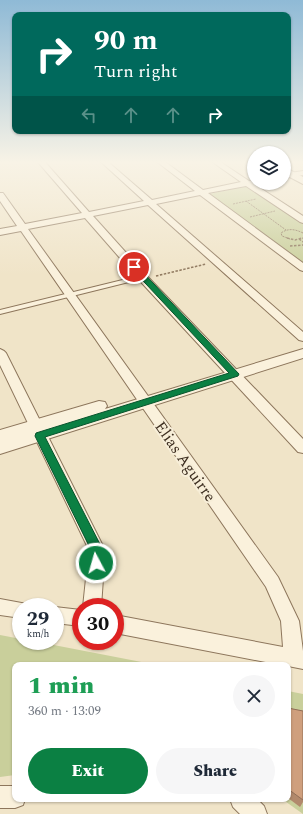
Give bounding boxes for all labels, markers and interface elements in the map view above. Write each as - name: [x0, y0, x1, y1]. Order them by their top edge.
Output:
- text: 90 m: [94, 19, 158, 62]
- icon: right: [28, 28, 80, 80]
- text: Turn right: [94, 58, 177, 85]
- icon: left: [78, 104, 100, 126]
- icon: ahead: [120, 104, 142, 126]
- icon: ahead: [162, 104, 184, 126]
- icon: right: [204, 104, 226, 126]
- map controls: [247, 146, 291, 190]
- button: layers: [247, 146, 291, 190]
- pin: [117, 250, 151, 284]
- icon: arrive: [123, 256, 145, 278]
- street label: Elias Aguirre: [148, 416, 222, 507]
- position arrow: [75, 542, 117, 584]
- speed limit sign: 30: [72, 598, 124, 650]
- text: 29: [27, 604, 49, 634]
- text: km/h: [27, 626, 49, 642]
- text: 1 min: [28, 668, 94, 704]
- button: close: [233, 675, 275, 717]
- text: 360 m · 13:09: [28, 701, 101, 721]
- button: Exit: [28, 748, 148, 794]
- button: Share: [156, 748, 275, 794]

